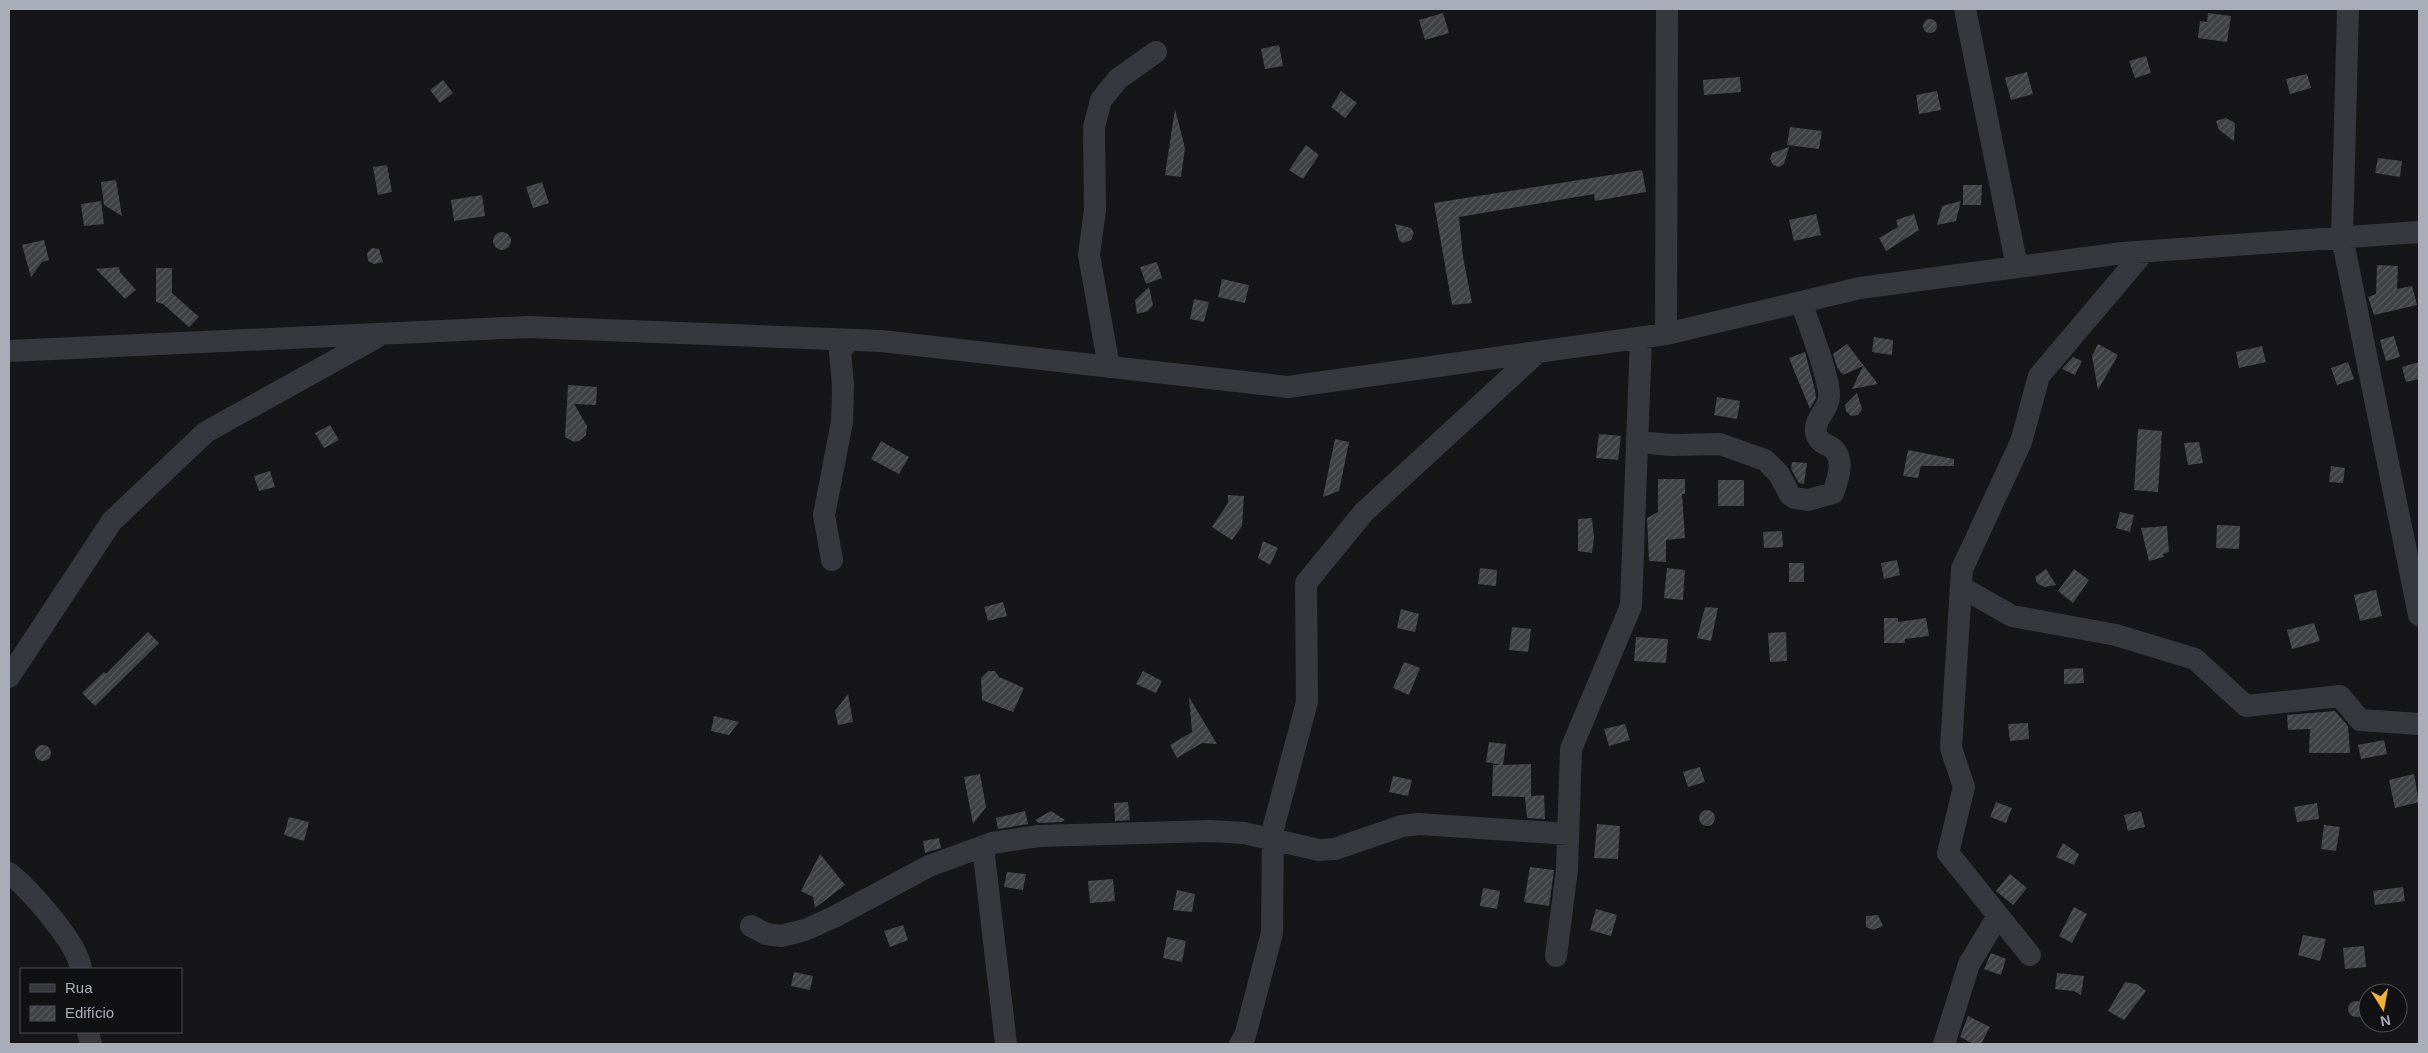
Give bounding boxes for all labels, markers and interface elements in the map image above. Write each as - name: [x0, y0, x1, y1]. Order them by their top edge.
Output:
- legend: [20, 968, 182, 1033]
- text: Rua: [65, 979, 93, 996]
- north arrow: [2358, 983, 2408, 1033]
- text: Edifício: [65, 1004, 114, 1021]
- text: N: [2379, 1012, 2392, 1030]

